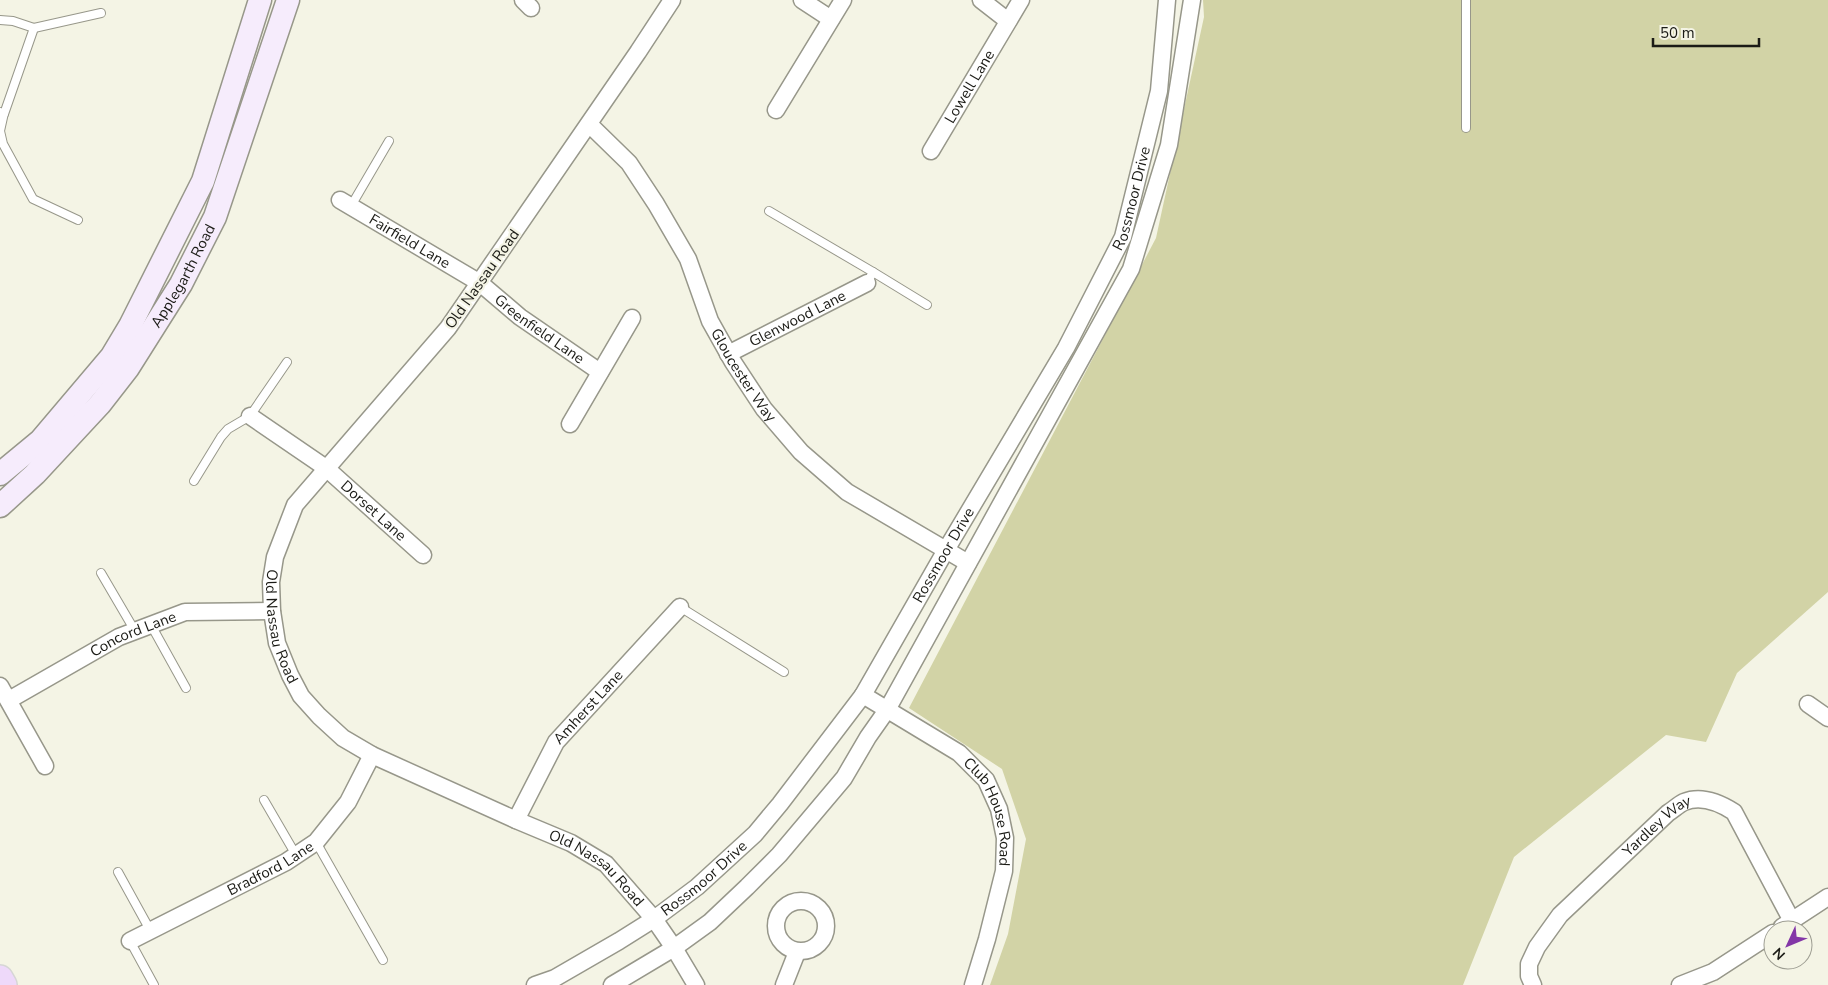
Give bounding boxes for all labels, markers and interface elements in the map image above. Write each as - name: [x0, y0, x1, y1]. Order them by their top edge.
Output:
- scale bar: [1653, 15, 1759, 47]
- text: 50 m: [1660, 23, 1695, 43]
- street label: Lowell Lane: [940, 46, 999, 127]
- street label: Rossmoor Drive: [1108, 144, 1155, 254]
- street label: Fairfield Lane: [365, 209, 454, 273]
- street label: Applegarth Road: [146, 221, 220, 331]
- street label: Old Nassau Road: [440, 225, 524, 333]
- street label: Glenwood Lane: [746, 285, 849, 352]
- street label: Greenfield Lane: [490, 290, 588, 368]
- street label: Gloucester Way: [706, 325, 781, 426]
- street label: Dorset Lane: [336, 476, 411, 545]
- street label: Rossmoor Drive: [908, 504, 979, 606]
- street label: Old Nassau Road: [261, 568, 303, 687]
- street label: Concord Lane: [86, 606, 179, 661]
- street label: Amherst Lane: [549, 666, 627, 749]
- street label: Club House Road: [959, 753, 1015, 866]
- street label: Yardley Way: [1617, 790, 1693, 861]
- street label: Old Nassau Road: [546, 825, 649, 911]
- street label: Bradford Lane: [224, 836, 317, 900]
- street label: Rossmoor Drive: [657, 836, 751, 920]
- north arrow: [1763, 920, 1813, 970]
- text: N: [1769, 943, 1789, 964]

